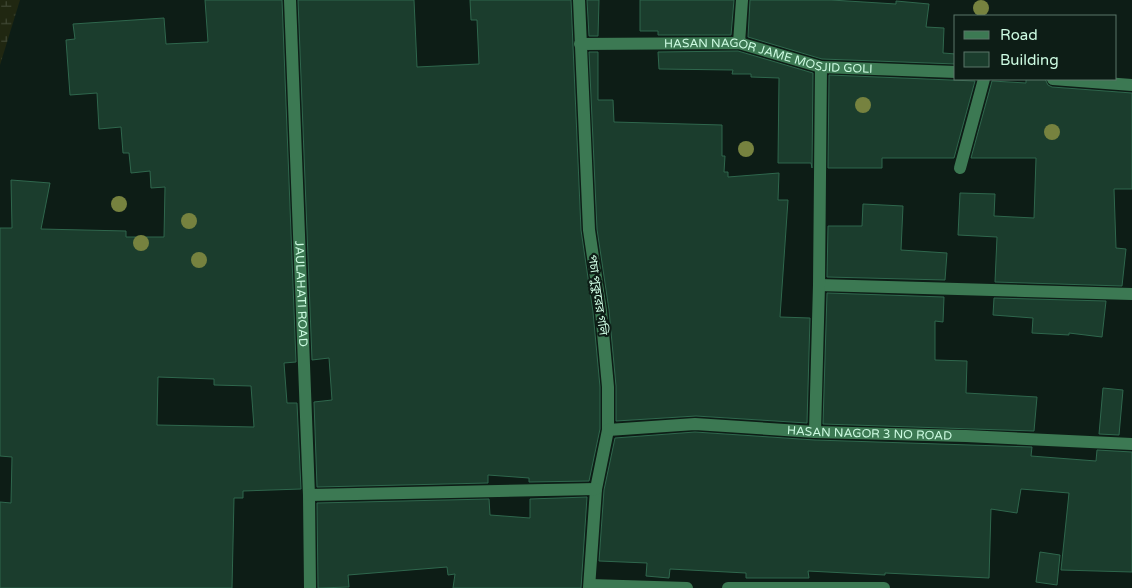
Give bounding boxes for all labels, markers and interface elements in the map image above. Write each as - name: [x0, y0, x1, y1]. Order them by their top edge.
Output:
- legend: [954, 15, 1117, 80]
- text: Road: [1000, 26, 1038, 44]
- street label: HASAN NAGOR JAME MOSJID GOLI: [664, 36, 873, 76]
- text: Building: [1000, 51, 1059, 69]
- street label: JAULAHATI ROAD: [292, 240, 310, 347]
- street label: পচা পুকুরের গলি: [584, 254, 612, 336]
- street label: HASAN NAGOR 3 NO ROAD: [786, 423, 952, 443]

